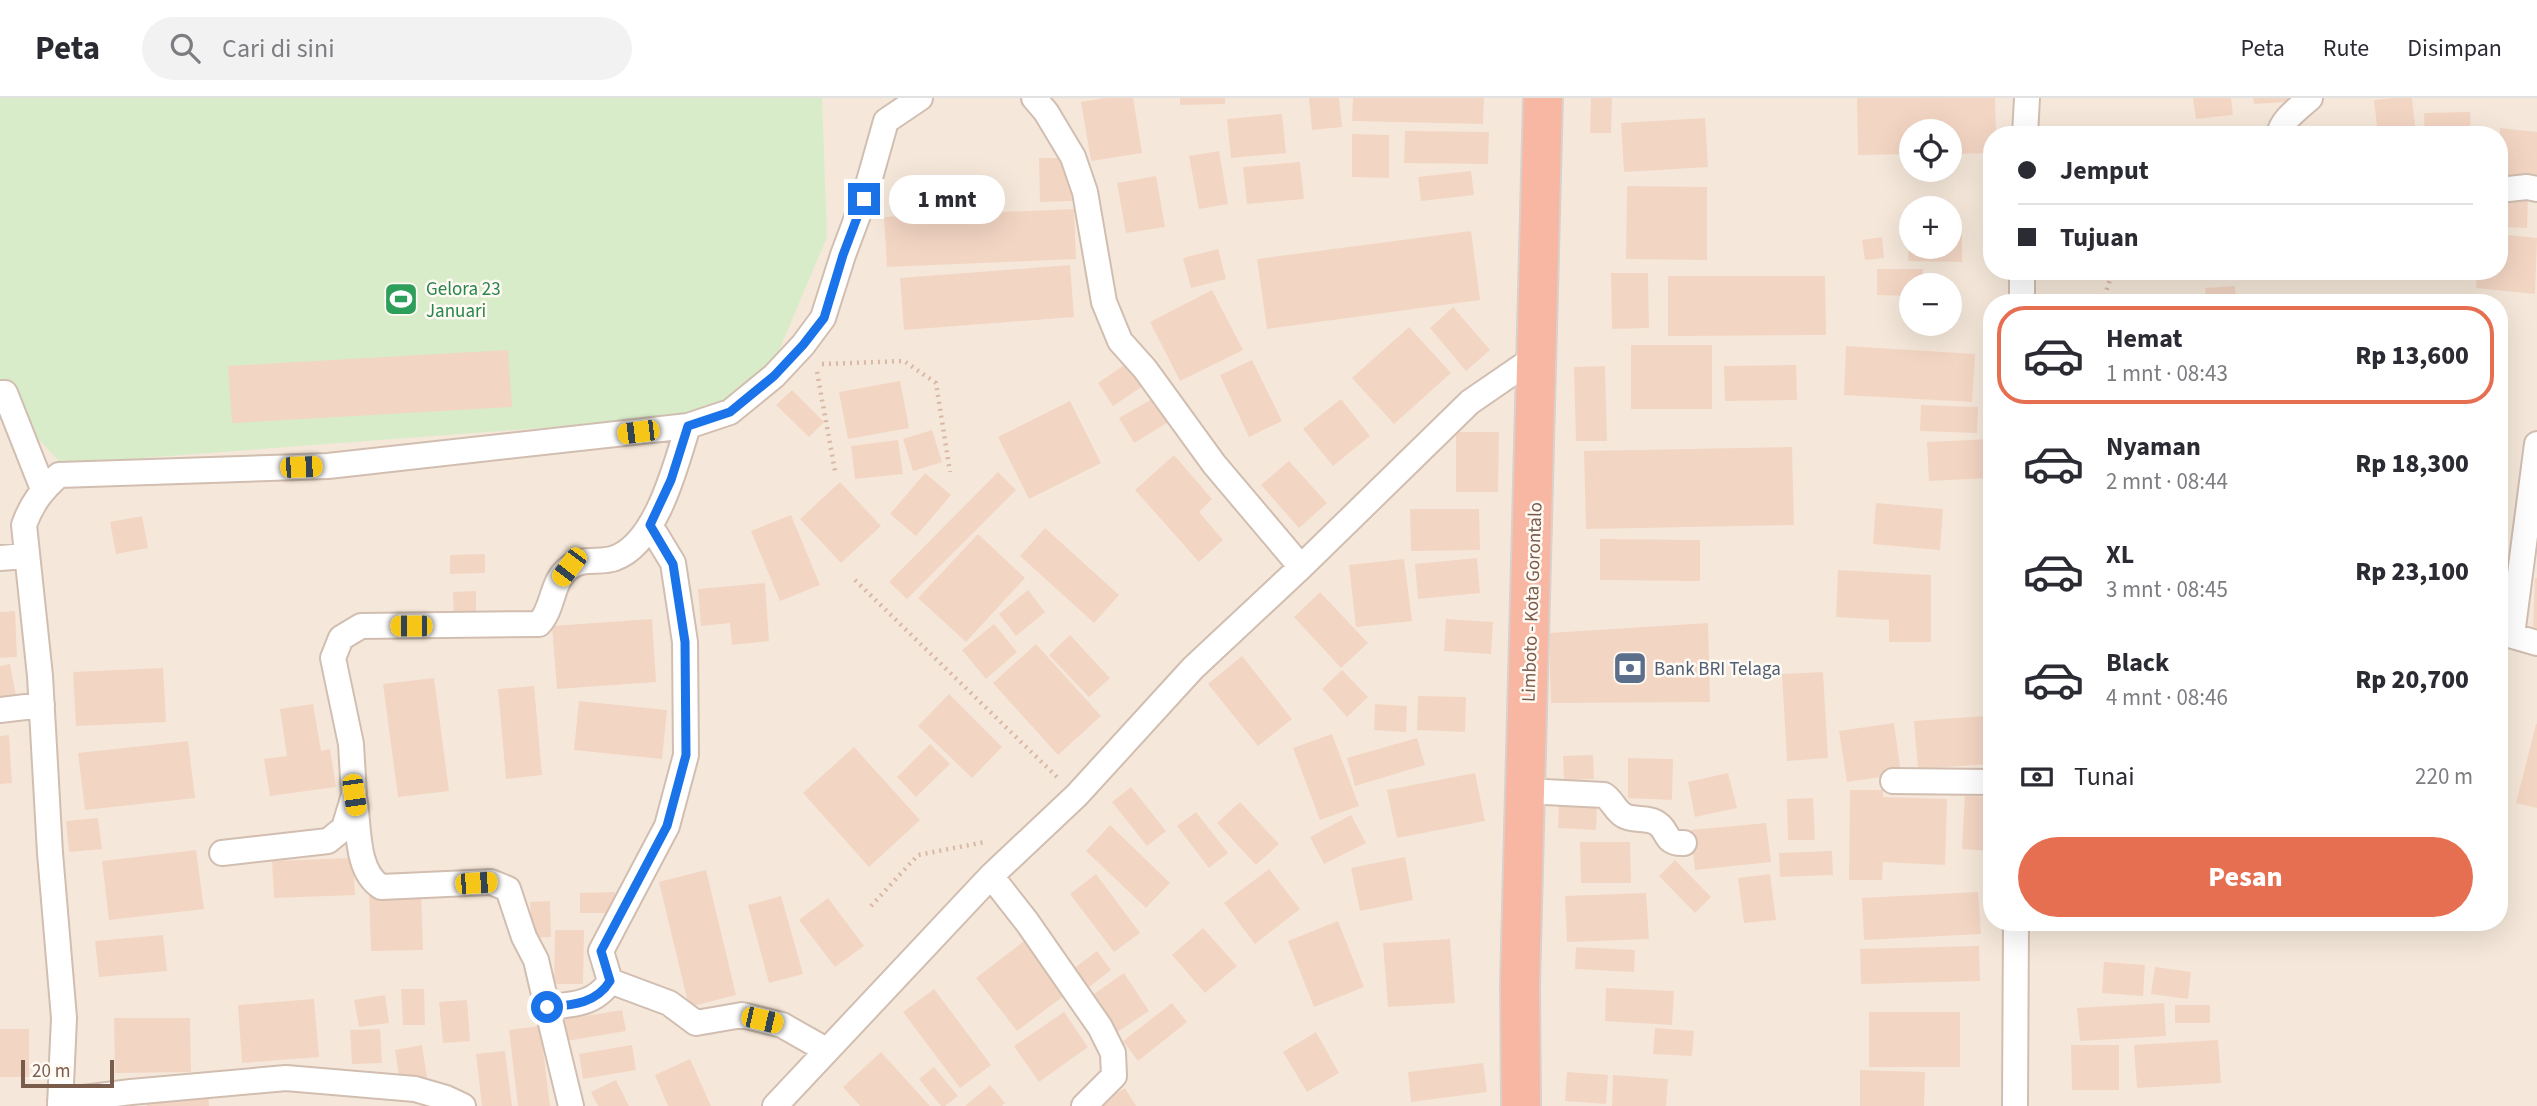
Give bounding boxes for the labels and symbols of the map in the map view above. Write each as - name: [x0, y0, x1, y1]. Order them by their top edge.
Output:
- callout: 1 mnt: [888, 174, 1004, 224]
- route end: [848, 183, 880, 215]
- place label: Gelora 23 Januari: [426, 276, 501, 325]
- sports icon: Gelora 23 Januari: [382, 280, 420, 318]
- car: [616, 419, 661, 445]
- car: [280, 456, 323, 478]
- street label: Limboto - Kota Gorontalo: [1516, 502, 1549, 703]
- car: [548, 544, 591, 590]
- car: [391, 616, 433, 637]
- bank icon: Bank BRI Telaga: [1611, 649, 1649, 687]
- place label: Bank BRI Telaga: [1654, 656, 1781, 683]
- car: [341, 773, 368, 817]
- car: [455, 871, 498, 895]
- route start: [531, 991, 563, 1023]
- car: [740, 1005, 785, 1035]
- scale bar: [21, 1057, 114, 1089]

